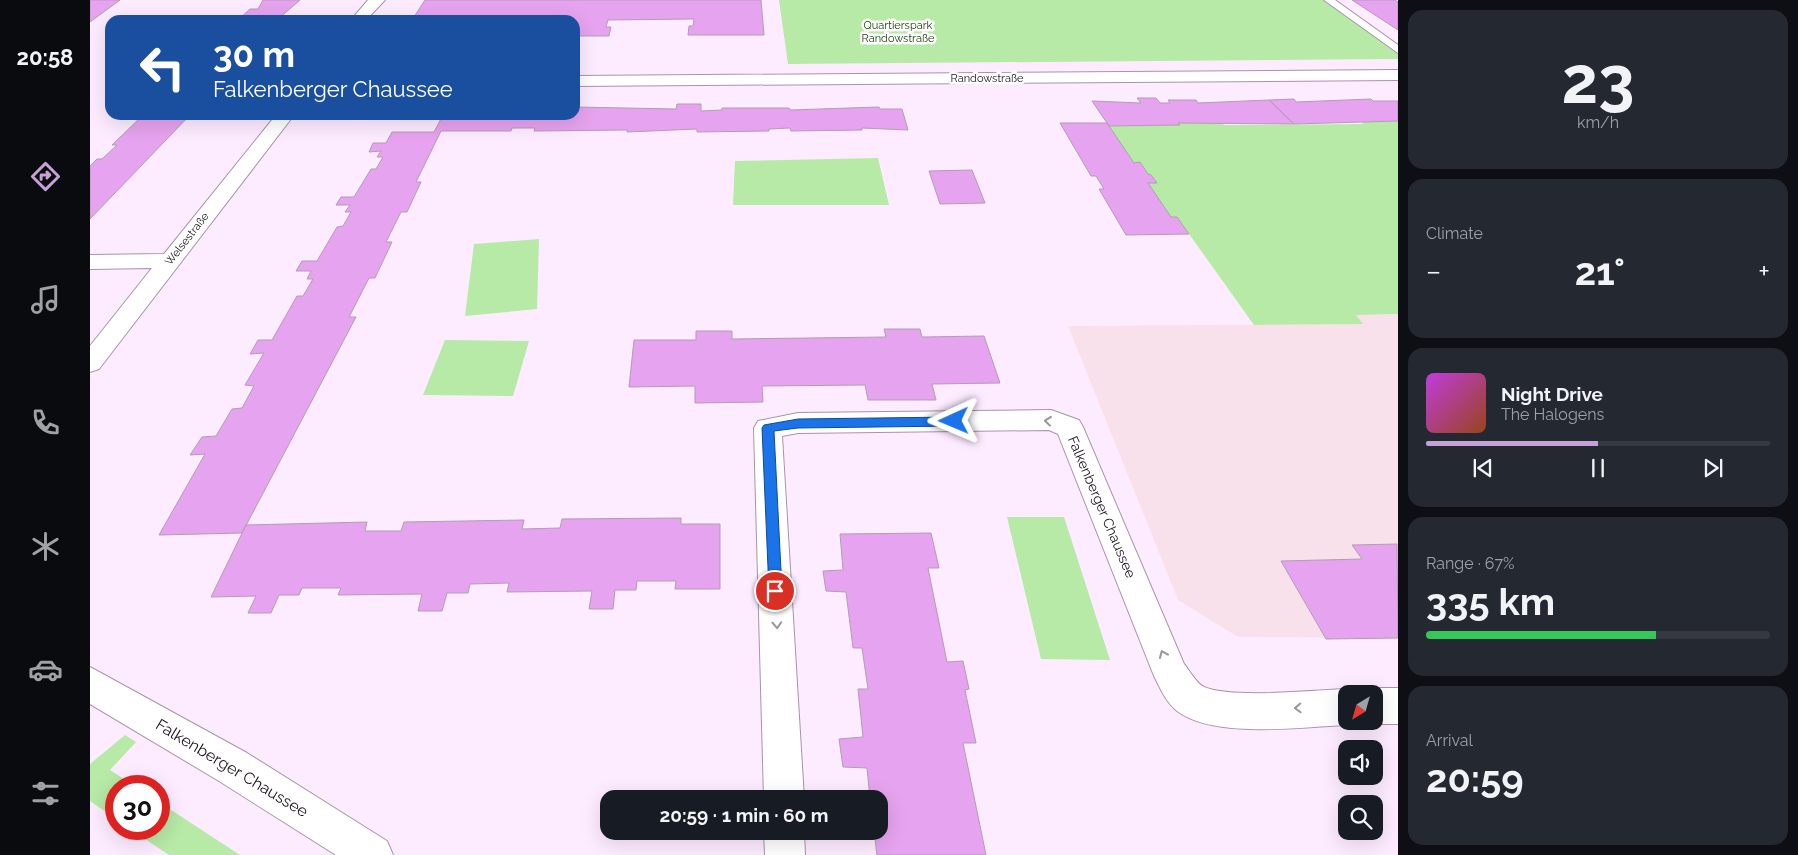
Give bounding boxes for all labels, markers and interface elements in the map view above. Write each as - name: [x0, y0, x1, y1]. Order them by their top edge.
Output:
- park label: Quartierspark Randowstraße: [862, 19, 935, 45]
- text: 30 m: [213, 34, 295, 75]
- icon: left: [130, 35, 195, 100]
- text: 23: [1562, 42, 1634, 118]
- text: 20:58: [17, 44, 73, 70]
- street label: Randowstraße: [951, 72, 1024, 85]
- text: Falkenberger Chaussee: [213, 76, 453, 102]
- text: km/h: [1577, 113, 1619, 132]
- icon: directions: [28, 159, 63, 194]
- street label: Welsestraße: [162, 210, 212, 268]
- text: Climate: [1426, 224, 1483, 243]
- text: 21°: [1575, 249, 1625, 294]
- text: −: [1426, 255, 1441, 288]
- text: +: [1758, 255, 1770, 288]
- icon: music: [28, 282, 63, 317]
- text: Night Drive: [1501, 383, 1603, 405]
- position arrow: [927, 394, 979, 446]
- icon: phone: [28, 405, 63, 440]
- text: The Halogens: [1501, 405, 1604, 424]
- one-way arrow: [1043, 416, 1051, 427]
- street label: Falkenberger Chaussee: [1065, 434, 1139, 580]
- icon: previous: [1469, 454, 1497, 482]
- icon: pause: [1584, 454, 1612, 482]
- icon: next: [1699, 454, 1727, 482]
- icon: climate: [28, 529, 63, 564]
- text: Range · 67%: [1426, 554, 1514, 573]
- pin: [754, 570, 796, 612]
- icon: arrive: [761, 577, 789, 605]
- text: 335 km: [1426, 579, 1555, 624]
- one-way arrow: [772, 622, 782, 629]
- one-way arrow: [1159, 650, 1169, 659]
- icon: car: [28, 652, 63, 687]
- north arrow: [1338, 685, 1382, 730]
- map controls: [1338, 685, 1383, 840]
- one-way arrow: [1293, 703, 1301, 713]
- street label: Falkenberger Chaussee: [152, 715, 312, 821]
- text: Arrival: [1426, 731, 1473, 750]
- button: sound: [1338, 740, 1383, 785]
- text: 20:59: [1426, 756, 1524, 801]
- speed limit sign: 30: [105, 775, 170, 840]
- icon: filters: [28, 776, 63, 811]
- button: search: [1338, 795, 1383, 840]
- text: 20:59 · 1 min · 60 m: [660, 804, 829, 826]

